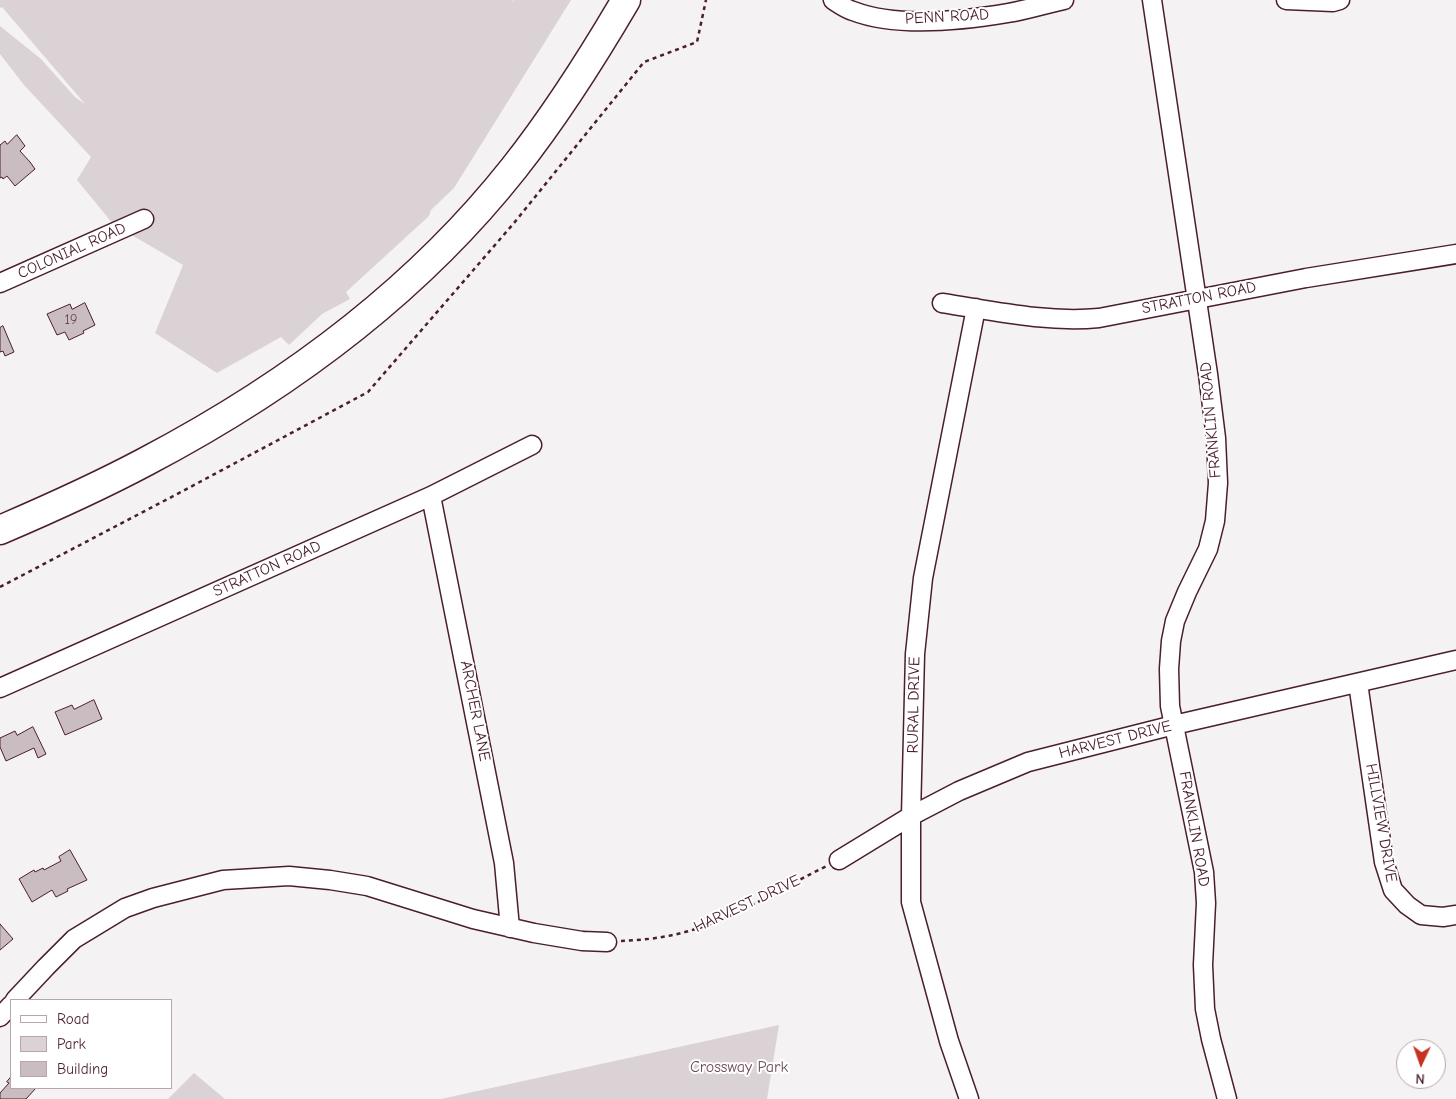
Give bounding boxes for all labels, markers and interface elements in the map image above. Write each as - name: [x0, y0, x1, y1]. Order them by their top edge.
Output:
- street label: PENN ROAD: [904, 5, 990, 29]
- street label: COLONIAL ROAD: [15, 219, 129, 283]
- street label: STRATTON ROAD: [1140, 277, 1258, 319]
- house number: 19: [65, 312, 77, 328]
- street label: FRANKLIN ROAD: [1196, 361, 1226, 479]
- street label: STRATTON ROAD: [210, 537, 324, 601]
- street label: RURAL DRIVE: [904, 656, 924, 754]
- street label: ARCHER LANE: [456, 659, 494, 763]
- street label: HARVEST DRIVE: [1057, 717, 1173, 763]
- street label: HILLVIEW DRIVE: [1361, 762, 1401, 884]
- street label: FRANKLIN ROAD: [1174, 770, 1214, 888]
- street label: HARVEST DRIVE: [691, 871, 803, 937]
- legend: [10, 999, 172, 1089]
- text: Road: [57, 1010, 89, 1028]
- text: Park: [57, 1035, 86, 1053]
- north arrow: [1396, 1039, 1446, 1089]
- park label: Crossway Park: [690, 1057, 788, 1077]
- text: Building: [57, 1060, 108, 1078]
- text: N: [1415, 1070, 1425, 1087]

